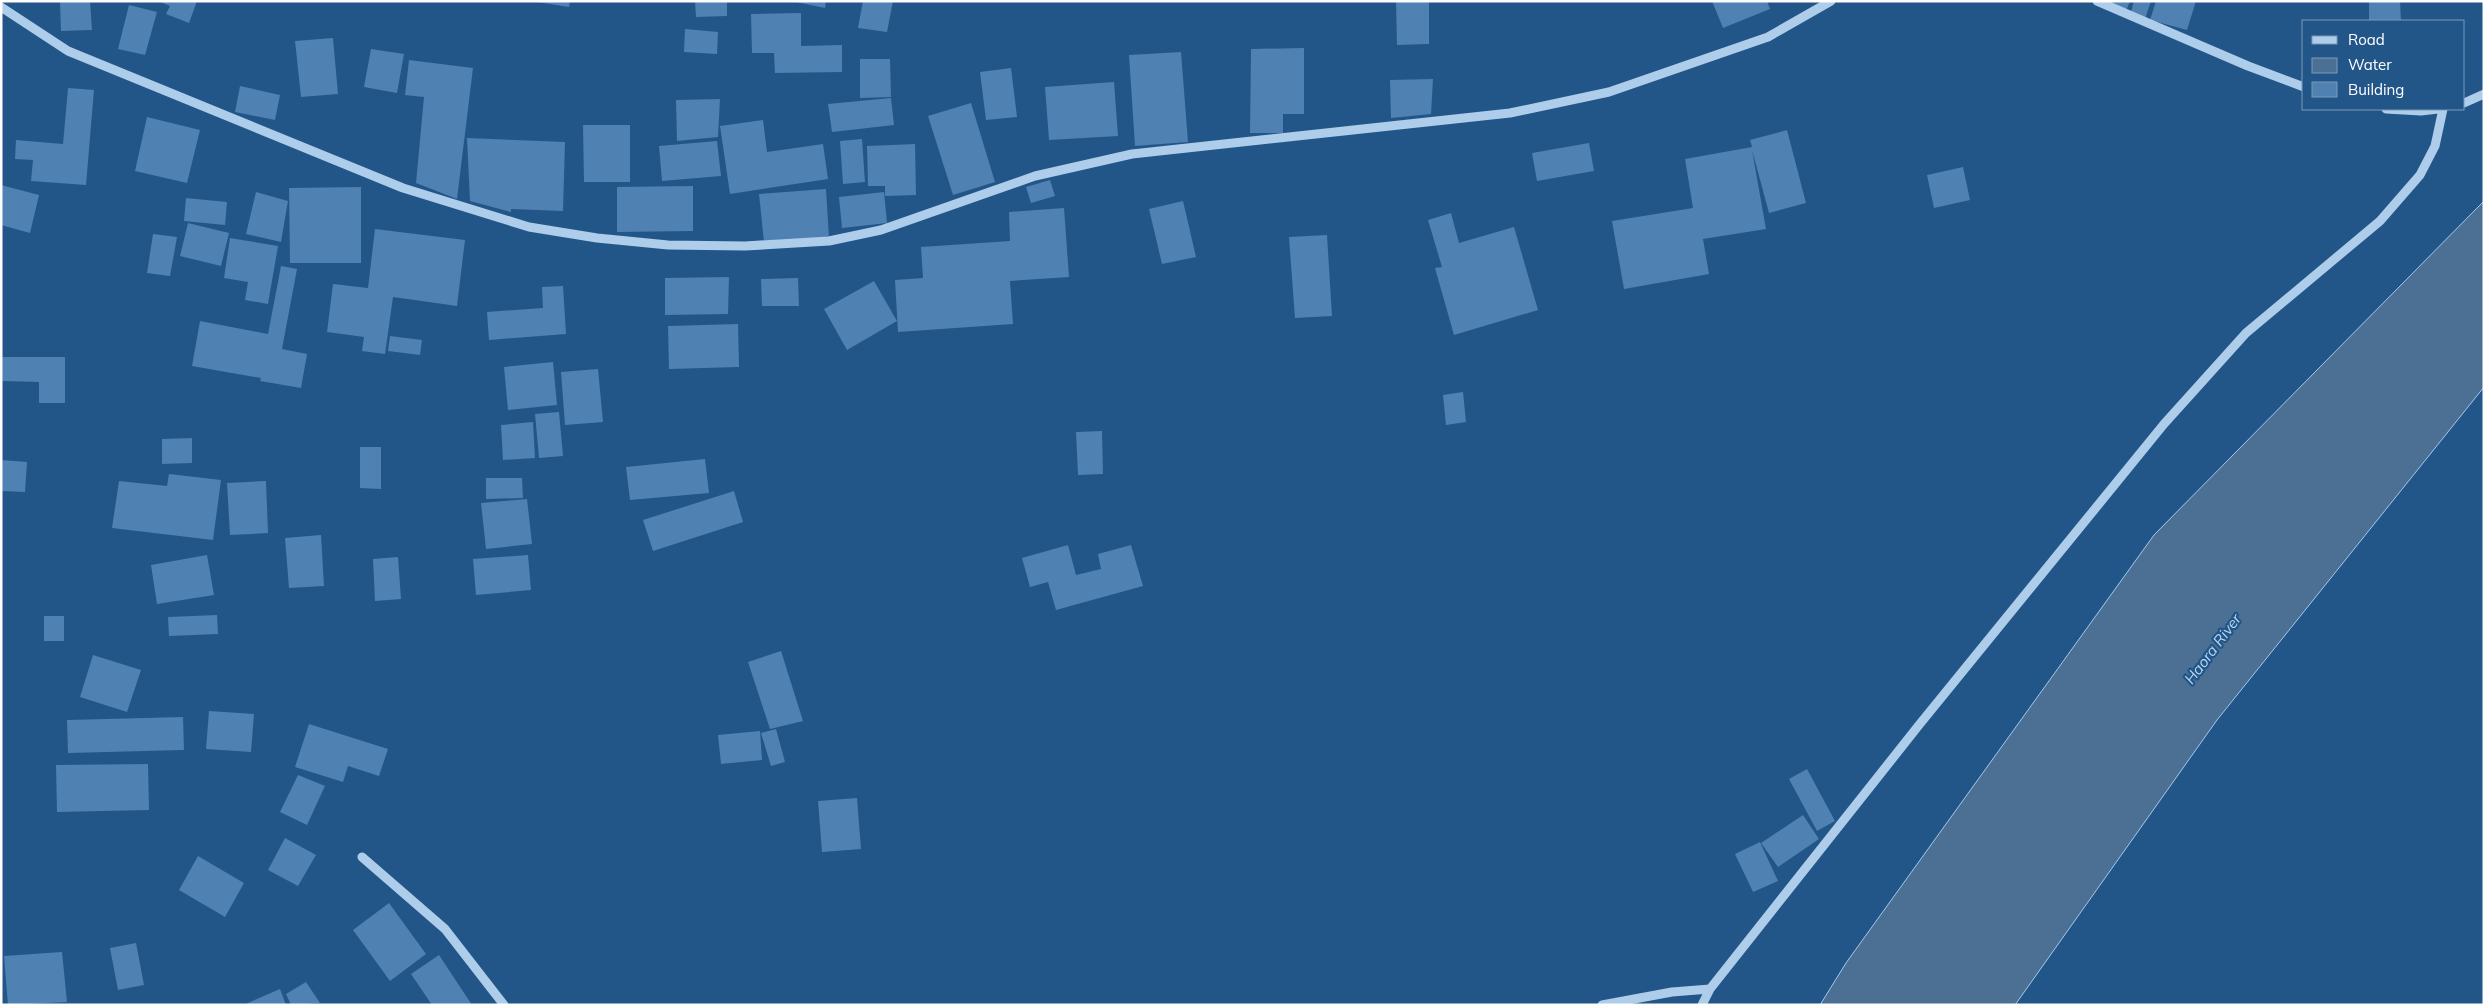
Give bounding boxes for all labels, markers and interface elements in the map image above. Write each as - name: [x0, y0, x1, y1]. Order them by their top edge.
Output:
- legend: [2302, 20, 2465, 110]
- text: Road: [2348, 30, 2385, 49]
- text: Water: [2348, 55, 2392, 74]
- text: Building: [2348, 80, 2404, 99]
- water label: Haora River: [2180, 610, 2245, 687]

